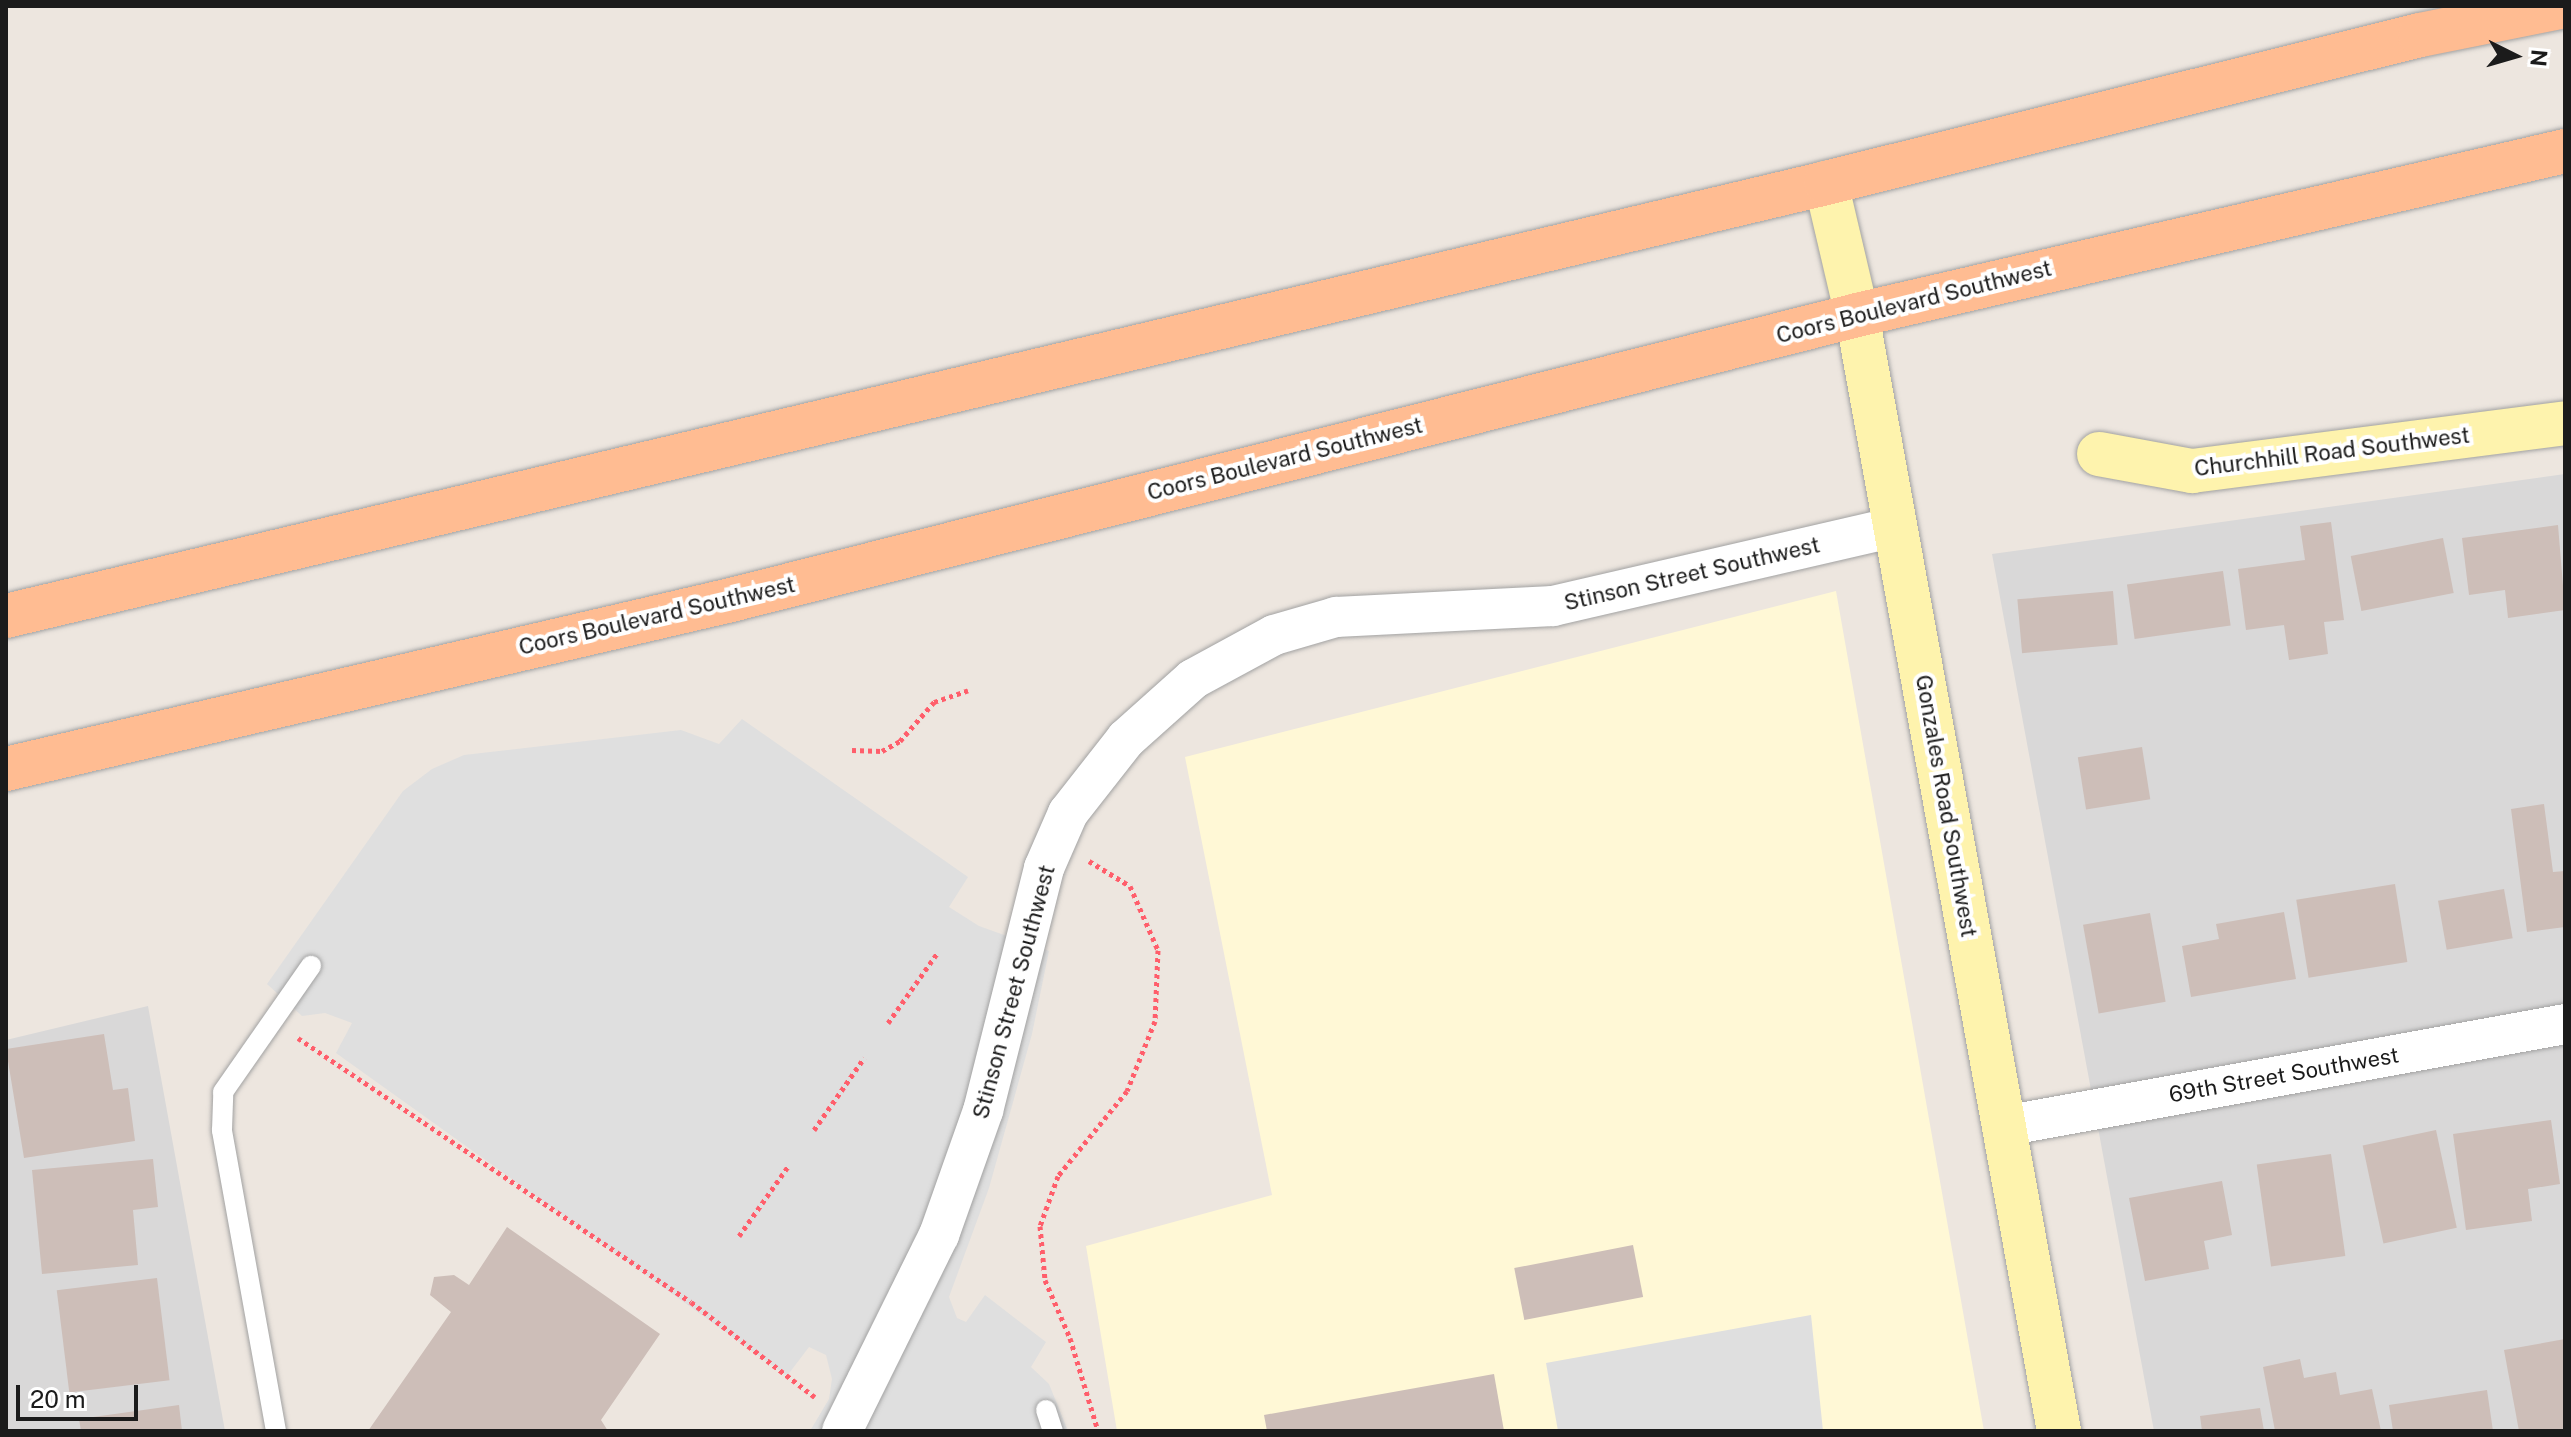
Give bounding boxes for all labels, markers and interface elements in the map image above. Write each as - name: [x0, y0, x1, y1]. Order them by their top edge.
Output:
- north arrow: [2475, 16, 2555, 96]
- text: N: [2525, 48, 2553, 68]
- street label: Coors Boulevard Southwest: [1774, 255, 2054, 349]
- street label: Coors Boulevard Southwest: [1145, 412, 1425, 506]
- street label: Churchhill Road Southwest: [2193, 422, 2471, 482]
- street label: Stinson Street Southwest: [1561, 532, 1823, 616]
- street label: Coors Boulevard Southwest: [516, 571, 798, 661]
- street label: Gonzales Road Southwest: [1910, 673, 1982, 939]
- street label: Stinson Street Southwest: [967, 862, 1061, 1122]
- street label: 69th Street Southwest: [2167, 1042, 2401, 1108]
- scale bar: [20, 1369, 142, 1419]
- text: 20 m: [30, 1385, 86, 1413]

